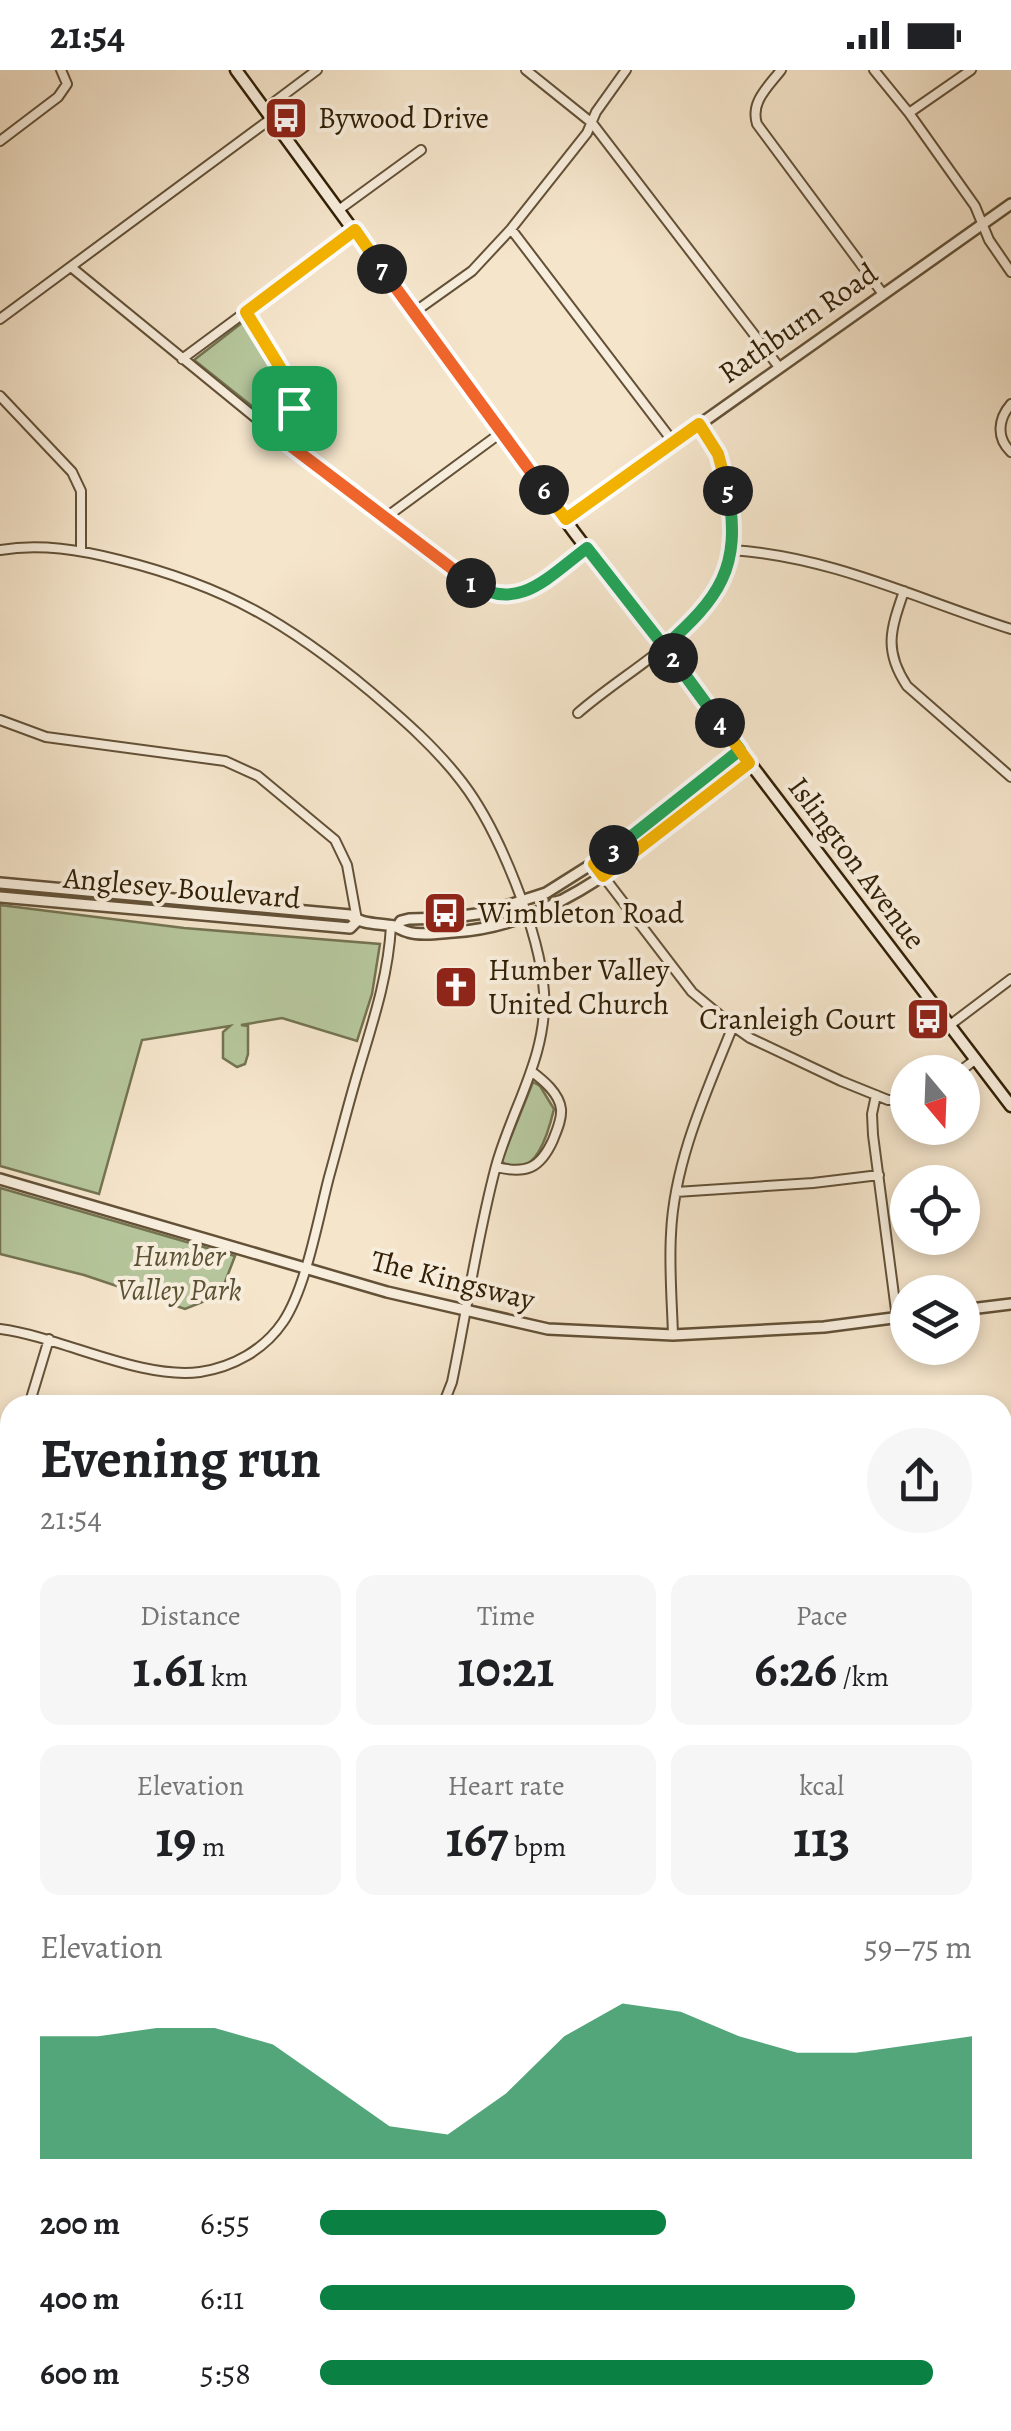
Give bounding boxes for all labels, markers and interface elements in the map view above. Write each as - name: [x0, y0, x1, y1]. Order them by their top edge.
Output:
- text: 21:54: [50, 9, 125, 61]
- bus stop icon: Bywood Drive: [263, 95, 309, 141]
- place label: Bywood Drive: [318, 98, 489, 138]
- pin: 7: [357, 244, 407, 294]
- text: 7: [376, 250, 388, 288]
- street label: Rathburn Road: [711, 253, 886, 393]
- pin: [252, 366, 337, 451]
- icon: arrive: [267, 381, 322, 436]
- pin: 6: [519, 465, 569, 515]
- pin: 5: [703, 466, 753, 516]
- text: 6: [537, 471, 551, 509]
- text: 5: [722, 472, 734, 510]
- pin: 1: [446, 558, 496, 608]
- text: 1: [466, 564, 476, 602]
- pin: 2: [648, 633, 698, 683]
- text: 2: [666, 639, 680, 677]
- pin: 4: [695, 698, 745, 748]
- text: 4: [713, 704, 727, 742]
- street label: Islington Avenue: [779, 769, 935, 957]
- pin: 3: [589, 825, 639, 875]
- text: 3: [608, 831, 620, 869]
- street label: Anglesey Boulevard: [61, 858, 303, 918]
- bus stop icon: Wimbleton Road: [422, 890, 468, 936]
- place label: Wimbleton Road: [477, 893, 685, 933]
- place label: Humber Valley United Church: [488, 950, 670, 1024]
- church icon: Humber Valley United Church: [433, 964, 479, 1010]
- bus stop icon: Cranleigh Court: [905, 996, 951, 1042]
- place label: Cranleigh Court: [699, 999, 896, 1039]
- north arrow: [890, 1055, 980, 1145]
- map controls: [890, 1055, 980, 1365]
- button: locate: [890, 1165, 980, 1255]
- park label: Humber Valley Park: [116, 1236, 242, 1310]
- street label: The Kingsway: [367, 1240, 540, 1320]
- button: layers: [890, 1275, 980, 1365]
- text: Evening run: [40, 1421, 321, 1496]
- button: share: [867, 1428, 972, 1533]
- text: 21:54: [40, 1496, 102, 1540]
- text: Distance: [140, 1597, 241, 1635]
- text: Time: [477, 1597, 535, 1635]
- text: Pace: [796, 1597, 848, 1635]
- text: 1.61: [132, 1635, 205, 1703]
- text: 10:21: [457, 1635, 554, 1703]
- text: 6:26: [754, 1635, 837, 1703]
- text: km: [205, 1658, 248, 1696]
- text: /km: [837, 1658, 889, 1696]
- text: Elevation: [137, 1767, 244, 1805]
- text: Heart rate: [448, 1767, 564, 1805]
- text: kcal: [799, 1767, 844, 1805]
- text: 19: [155, 1805, 196, 1873]
- text: 167: [446, 1805, 508, 1873]
- text: 113: [793, 1805, 850, 1873]
- text: m: [196, 1828, 225, 1866]
- text: bpm: [508, 1828, 566, 1866]
- text: Elevation: [40, 1925, 163, 1969]
- text: 59–75 m: [864, 1925, 972, 1969]
- text: 200 m: [40, 2201, 120, 2245]
- text: 6:55: [200, 2201, 250, 2245]
- text: 400 m: [40, 2276, 120, 2320]
- text: 6:11: [200, 2276, 244, 2320]
- text: 600 m: [40, 2351, 120, 2395]
- text: 5:58: [200, 2351, 251, 2395]

